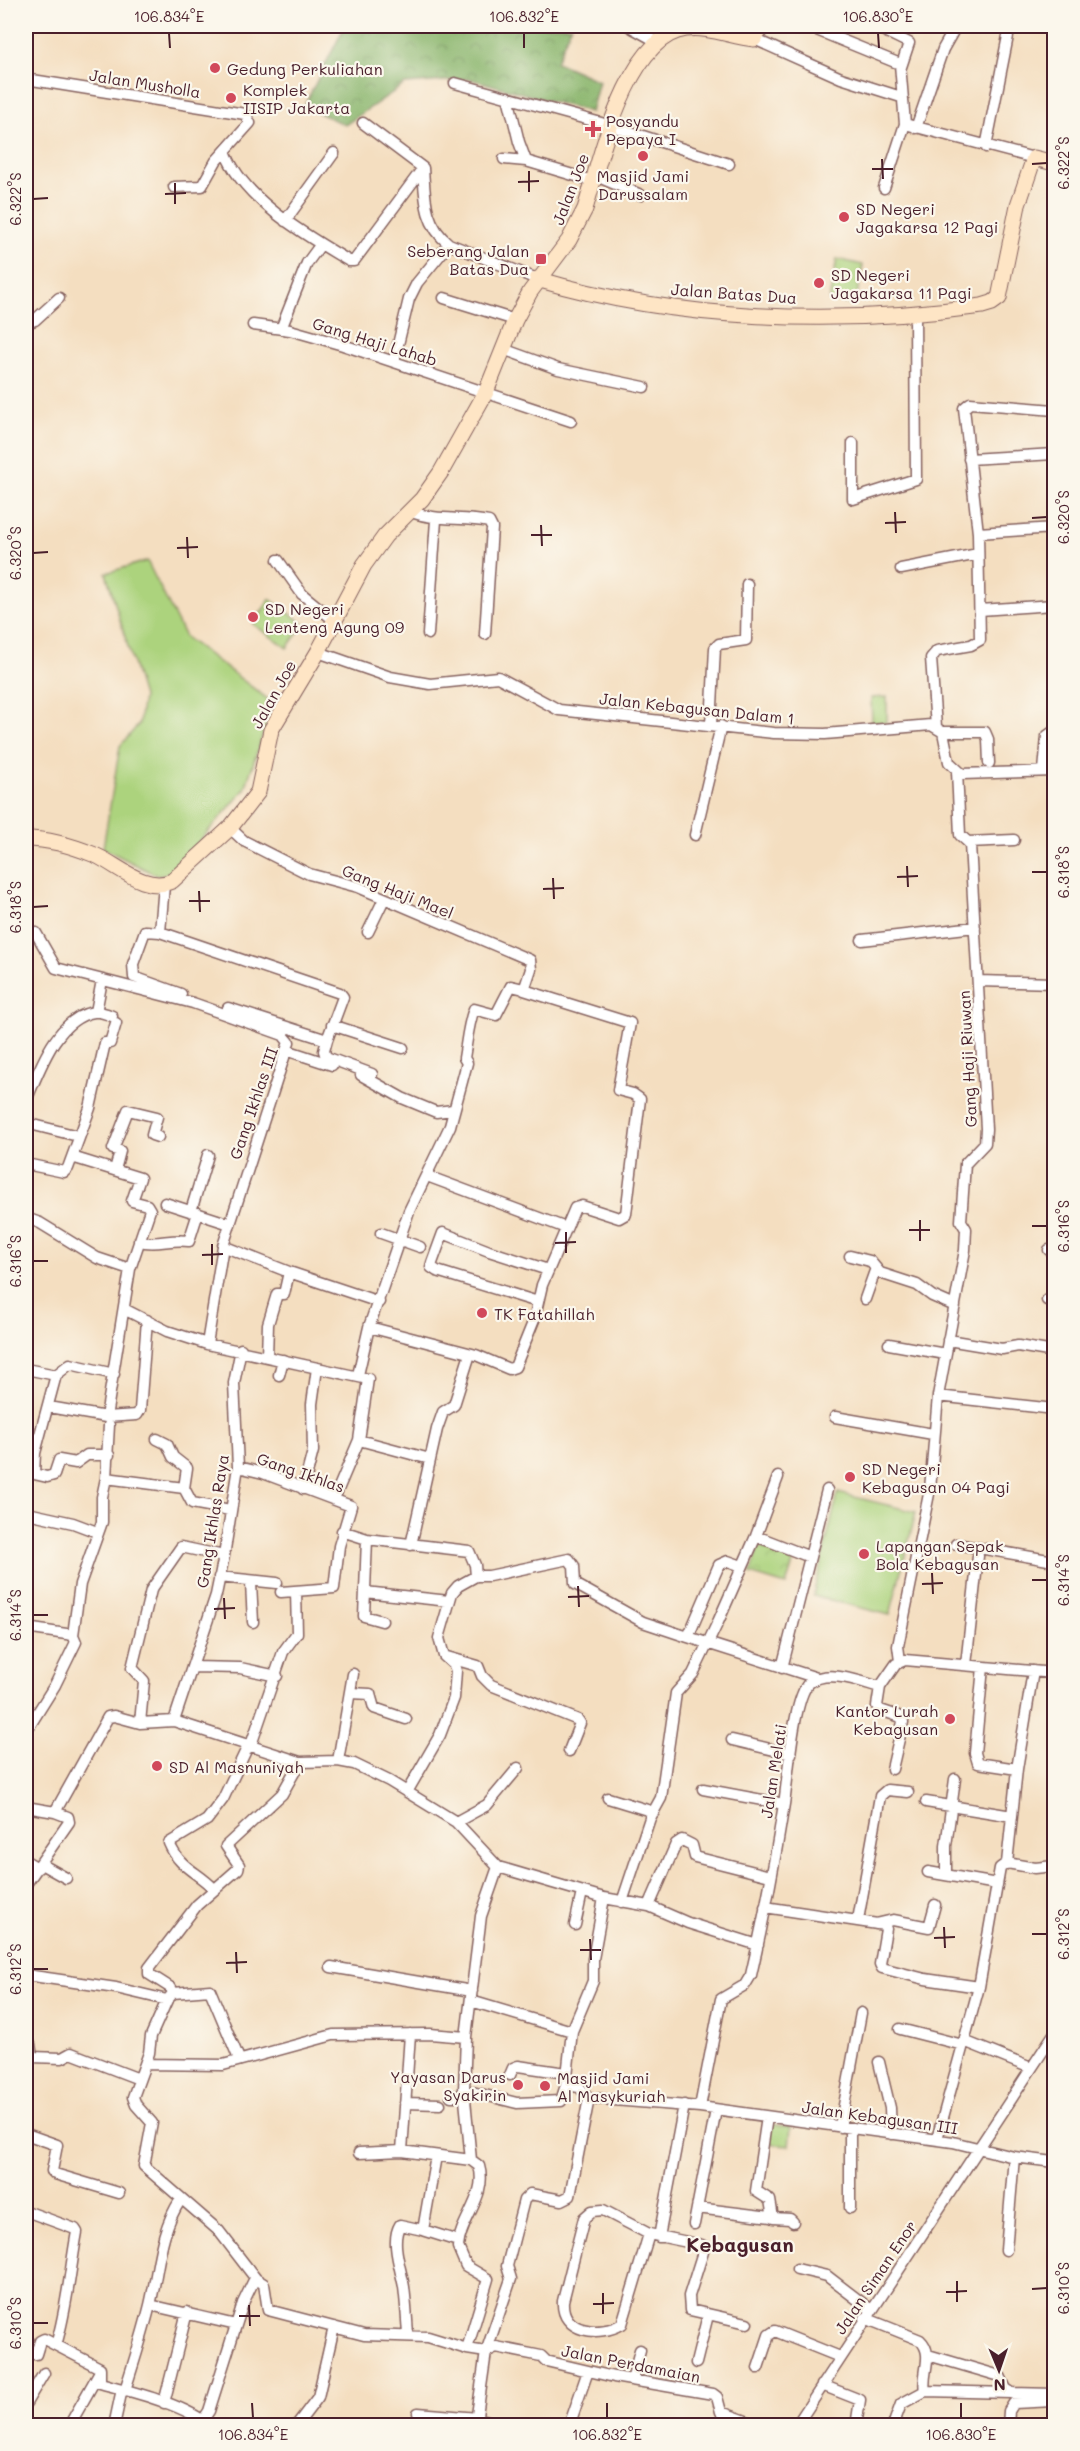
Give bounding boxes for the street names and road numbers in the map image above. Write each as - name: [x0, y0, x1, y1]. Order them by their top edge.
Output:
- street label: Jalan Musholla: [88, 64, 202, 102]
- street label: Jalan Joe: [547, 150, 593, 228]
- street label: Jalan Batas Dua: [670, 278, 798, 308]
- street label: Gang Haji Lahab: [310, 312, 440, 370]
- street label: Jalan Joe: [246, 656, 300, 732]
- street label: Jalan Kebagusan Dalam 1: [598, 687, 796, 729]
- street label: Gang Haji Mael: [339, 859, 457, 923]
- street label: Gang Haji Riuwan: [953, 990, 981, 1128]
- street label: Gang Ikhlas III: [224, 1044, 282, 1162]
- street label: Gang Ikhlas: [254, 1447, 348, 1497]
- street label: Gang Ikhlas Raya: [191, 1453, 233, 1589]
- street label: Jalan Melati: [755, 1722, 791, 1820]
- street label: Jalan Kebagusan III: [801, 2096, 959, 2138]
- street label: Jalan Siman Enor: [829, 2216, 921, 2338]
- street label: Jalan Perdamaian: [560, 2339, 702, 2387]

